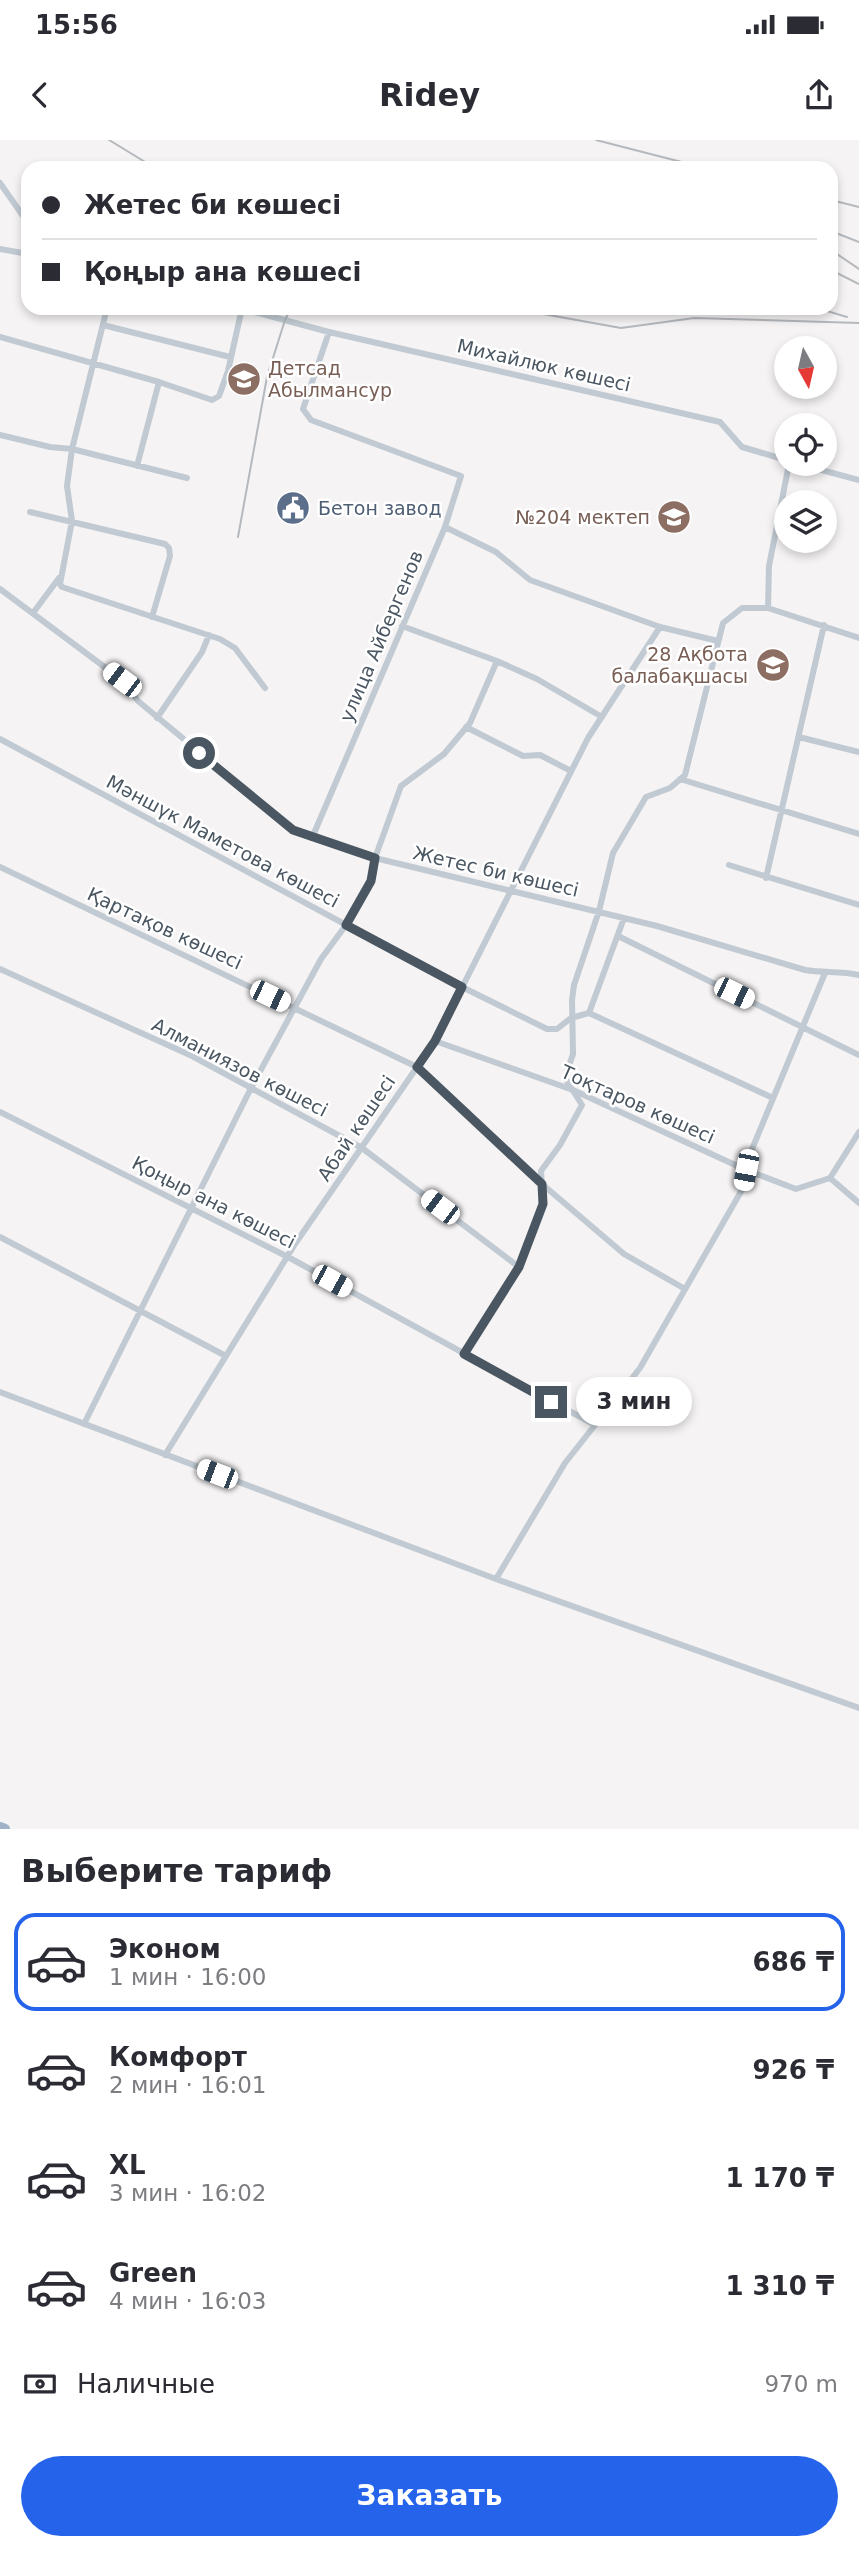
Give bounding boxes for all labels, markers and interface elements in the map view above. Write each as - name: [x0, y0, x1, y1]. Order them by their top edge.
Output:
- text: 15:56: [35, 10, 118, 40]
- icon: back: [21, 76, 59, 114]
- text: Ridey: [379, 76, 480, 114]
- icon: share: [800, 76, 838, 114]
- text: Жетес би көшесі: [84, 190, 341, 220]
- text: Қоңыр ана көшесі: [84, 257, 361, 287]
- street label: Михайлюк көшесі: [455, 334, 633, 396]
- north arrow: [774, 336, 836, 399]
- map controls: [774, 336, 837, 553]
- place label: Детсад Абылмансур: [268, 357, 392, 401]
- school or university icon: Детсад Абылмансур: [225, 360, 263, 398]
- button: locate: [774, 413, 837, 476]
- public building icon: Бетон завод: [274, 489, 312, 527]
- button: layers: [774, 490, 837, 553]
- place label: Бетон завод: [318, 497, 442, 519]
- school or university icon: №204 мектеп: [655, 498, 693, 536]
- place label: №204 мектеп: [515, 506, 650, 528]
- street label: улица Айбергенов: [335, 547, 427, 725]
- place label: 28 Ақбота балабақшасы: [612, 643, 748, 687]
- school or university icon: 28 Ақбота балабақшасы: [754, 646, 792, 684]
- car: [99, 659, 146, 701]
- route start: [183, 737, 215, 769]
- street label: Мәншүк Маметова көшесі: [103, 770, 343, 912]
- street label: Жетес би көшесі: [411, 841, 581, 901]
- street label: Қартақов көшесі: [84, 882, 246, 974]
- car: [711, 974, 758, 1012]
- car: [247, 977, 294, 1015]
- street label: Алманиязов көшесі: [148, 1013, 332, 1121]
- street label: Тоқтаров көшесі: [557, 1060, 718, 1148]
- street label: Абай көшесі: [313, 1071, 399, 1185]
- car: [732, 1147, 761, 1193]
- street label: Қоңыр ана көшесі: [129, 1151, 299, 1253]
- car: [417, 1186, 464, 1228]
- car: [309, 1262, 356, 1300]
- callout: 3 мин: [576, 1378, 691, 1426]
- route end: [535, 1386, 567, 1418]
- text: 3 мин: [597, 1388, 671, 1414]
- car: [194, 1457, 241, 1491]
- text: Выберите тариф: [21, 1852, 332, 1890]
- icon: car: [25, 1931, 88, 1994]
- text: Эконом: [109, 1934, 221, 1964]
- text: 686 ₸: [753, 1947, 834, 1977]
- text: 1 мин · 16:00: [109, 1964, 267, 1990]
- icon: car: [25, 2039, 88, 2102]
- text: Комфорт: [109, 2042, 247, 2072]
- text: 926 ₸: [753, 2055, 834, 2085]
- text: 2 мин · 16:01: [109, 2072, 267, 2098]
- icon: car: [25, 2147, 88, 2210]
- text: XL: [109, 2150, 146, 2180]
- text: 1 170 ₸: [725, 2163, 834, 2193]
- text: 3 мин · 16:02: [109, 2180, 267, 2206]
- icon: car: [25, 2255, 88, 2318]
- text: Green: [109, 2258, 197, 2288]
- text: 1 310 ₸: [725, 2271, 834, 2301]
- text: 4 мин · 16:03: [109, 2288, 267, 2314]
- icon: cash: [21, 2365, 59, 2403]
- text: Наличные: [77, 2369, 215, 2399]
- text: 970 m: [764, 2371, 838, 2397]
- button: Заказать: [21, 2456, 838, 2536]

